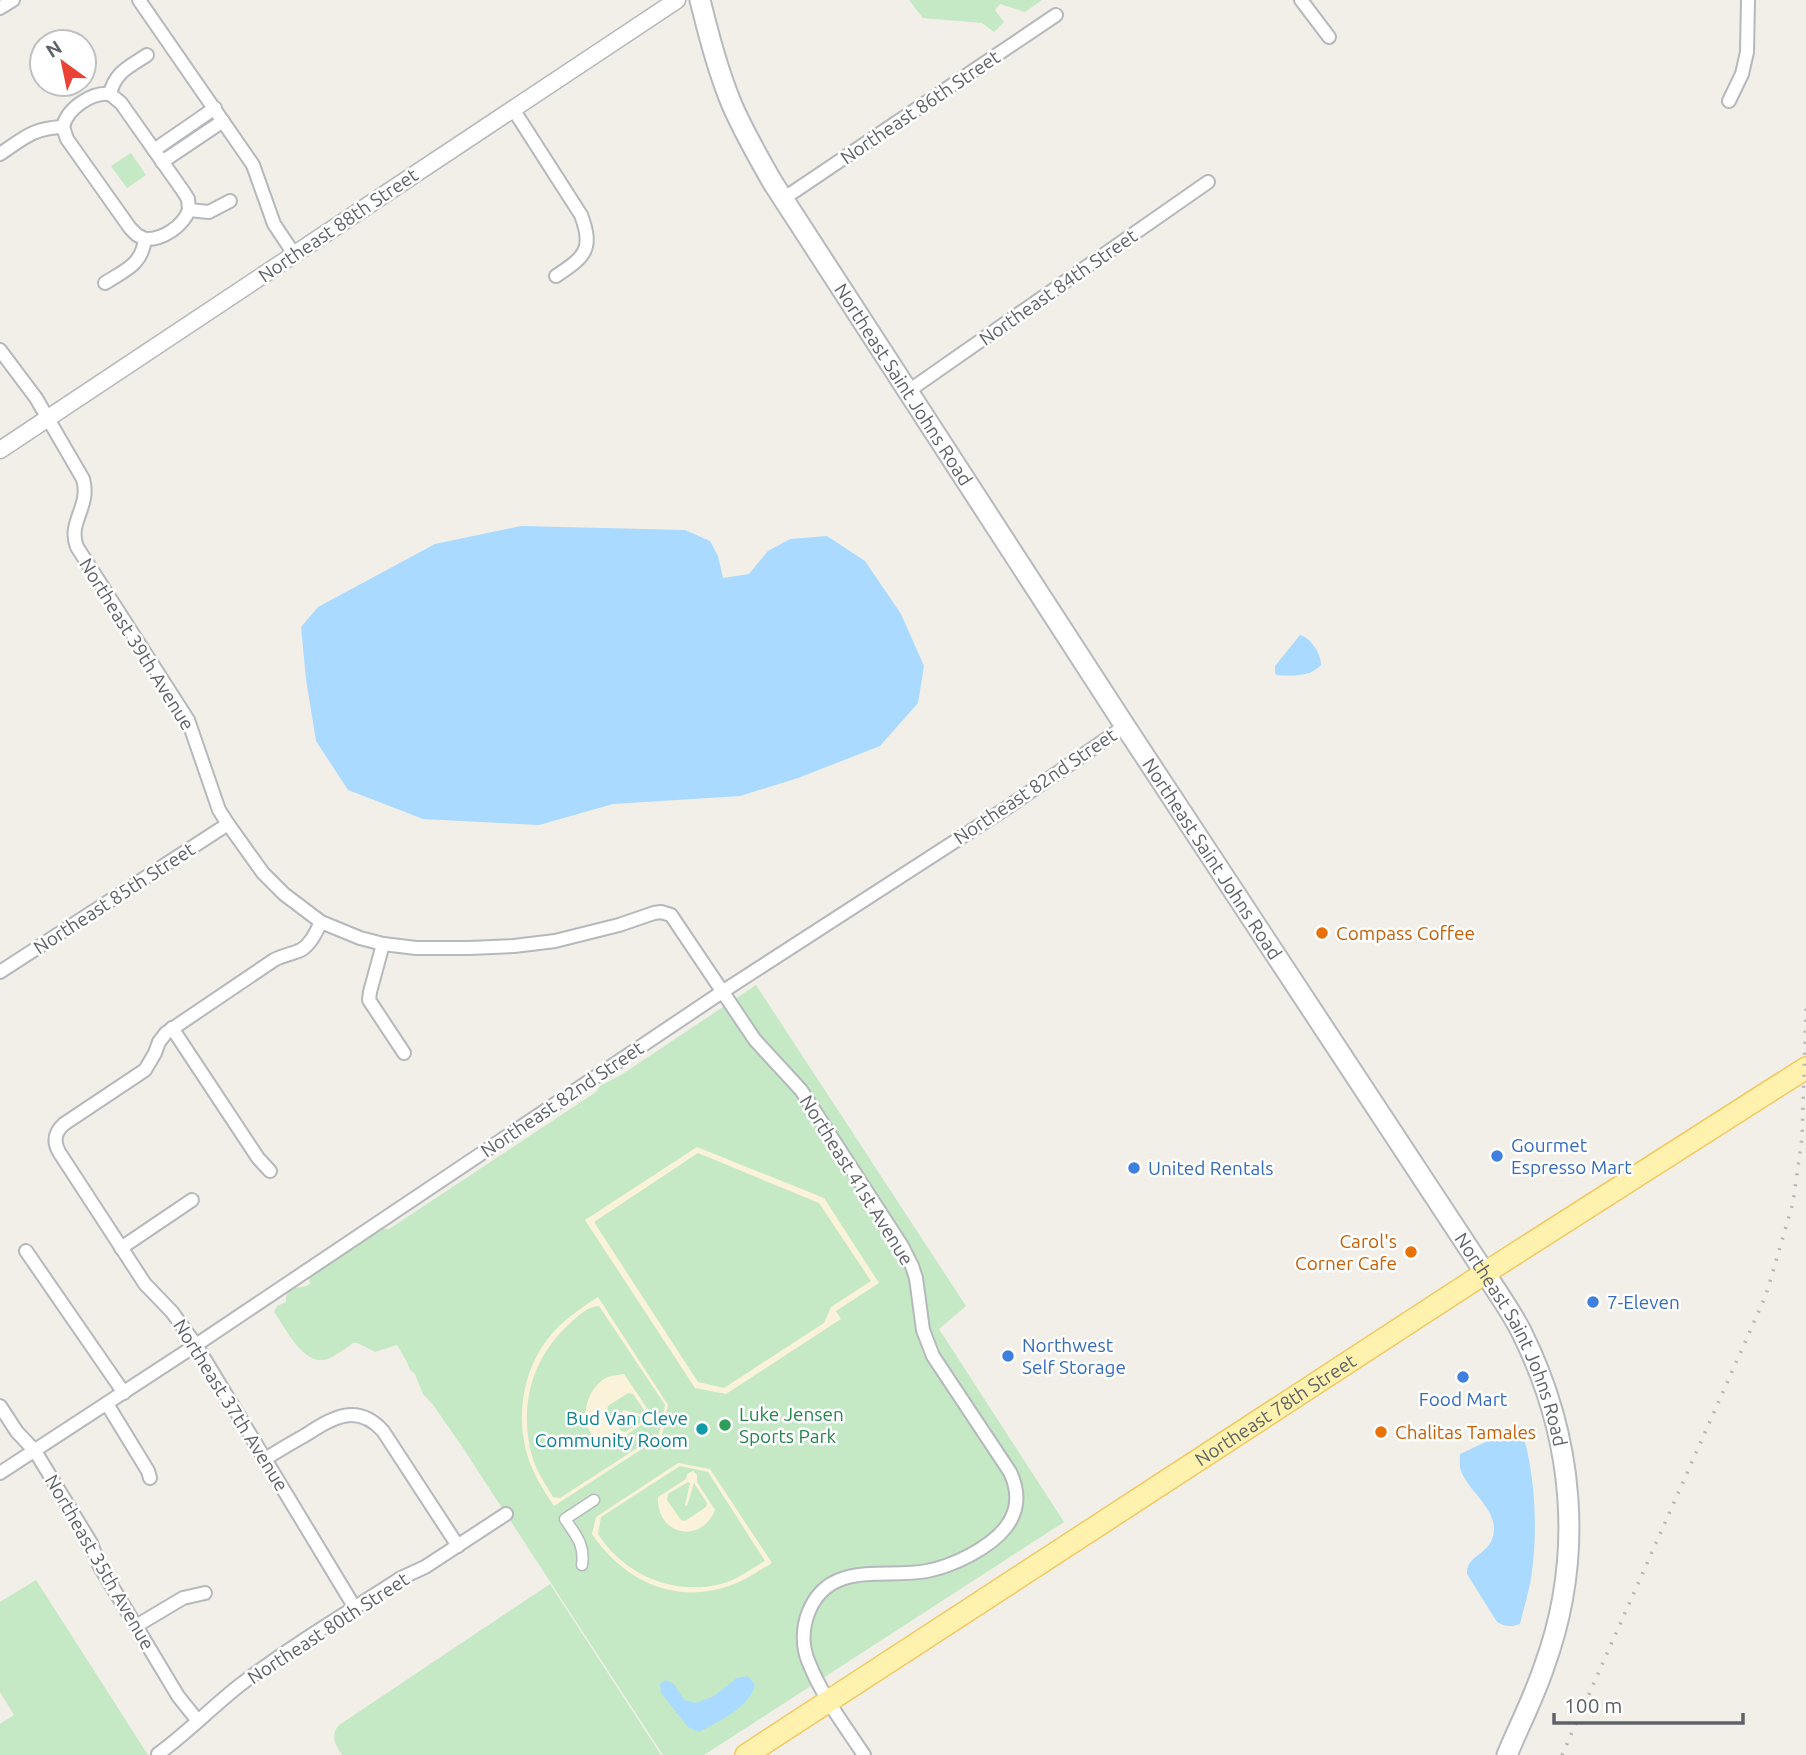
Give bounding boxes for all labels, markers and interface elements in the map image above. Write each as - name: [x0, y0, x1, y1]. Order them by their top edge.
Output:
- north arrow: [28, 28, 98, 98]
- text: N: [42, 36, 66, 62]
- street label: Northeast 86th Street: [836, 45, 1004, 169]
- street label: Northeast 88th Street: [254, 163, 422, 287]
- street label: Northeast 84th Street: [975, 224, 1142, 350]
- street label: Northeast Saint Johns Road: [830, 279, 977, 490]
- street label: Northeast 39th Avenue: [75, 554, 199, 734]
- street label: Northeast 82nd Street: [950, 723, 1121, 849]
- street label: Northeast Saint Johns Road: [1138, 754, 1286, 963]
- street label: Northeast 85th Street: [29, 837, 199, 958]
- place label: Compass Coffee: [1336, 922, 1475, 944]
- marker: Compass Coffee: [1314, 925, 1330, 941]
- street label: Northeast 82nd Street: [477, 1036, 648, 1162]
- street label: Northeast 41st Avenue: [796, 1091, 918, 1269]
- place label: Gourmet Espresso Mart: [1511, 1134, 1632, 1178]
- marker: Gourmet Espresso Mart: [1489, 1148, 1505, 1164]
- place label: United Rentals: [1148, 1157, 1273, 1179]
- marker: United Rentals: [1126, 1160, 1142, 1176]
- street label: Northeast Saint Johns Road: [1450, 1228, 1572, 1448]
- place label: Carol's Corner Cafe: [1295, 1230, 1397, 1274]
- marker: Carol's Corner Cafe: [1403, 1244, 1419, 1260]
- place label: 7-Eleven: [1607, 1291, 1680, 1313]
- marker: 7-Eleven: [1585, 1294, 1601, 1310]
- street label: Northeast 37th Avenue: [169, 1315, 293, 1495]
- place label: Northwest Self Storage: [1022, 1334, 1126, 1378]
- marker: Northwest Self Storage: [1000, 1348, 1016, 1364]
- street label: Northeast 78th Street: [1191, 1349, 1360, 1470]
- marker: Food Mart: [1455, 1369, 1471, 1385]
- place label: Food Mart: [1419, 1388, 1508, 1410]
- place label: Luke Jensen Sports Park: [739, 1403, 844, 1447]
- place label: Bud Van Cleve Community Room: [535, 1407, 688, 1451]
- marker: Luke Jensen Sports Park: [717, 1417, 733, 1433]
- marker: Bud Van Cleve Community Room: [694, 1421, 710, 1437]
- place label: Chalitas Tamales: [1395, 1421, 1536, 1443]
- marker: Chalitas Tamales: [1373, 1424, 1389, 1440]
- street label: Northeast 35th Avenue: [41, 1470, 159, 1654]
- street label: Northeast 80th Street: [243, 1567, 413, 1688]
- scale bar: [1554, 1682, 1743, 1726]
- text: 100 m: [1564, 1693, 1622, 1717]

